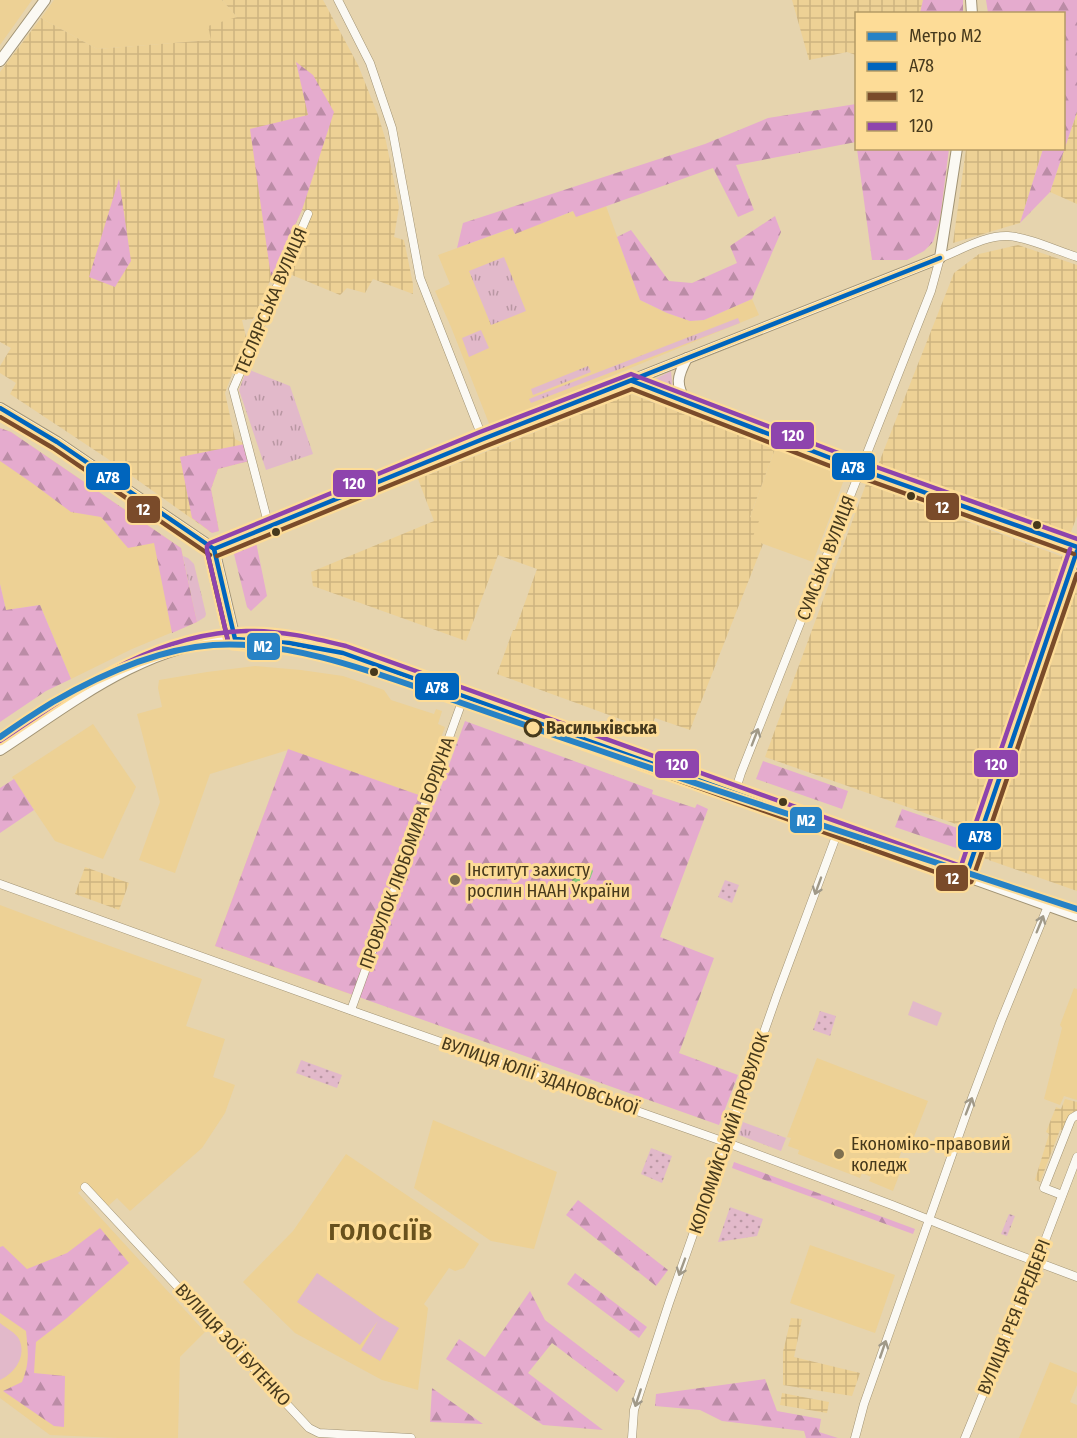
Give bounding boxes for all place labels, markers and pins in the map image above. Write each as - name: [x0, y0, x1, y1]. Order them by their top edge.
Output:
- unlabelled marker: [905, 490, 917, 502]
- unlabelled marker: [1031, 519, 1043, 531]
- unlabelled marker: [270, 526, 282, 538]
- unlabelled marker: [368, 666, 380, 678]
- place label: Васильківська: [546, 717, 657, 739]
- marker: Васильківська: [524, 719, 542, 737]
- unlabelled marker: [777, 796, 789, 808]
- place label: Інститут захисту рослин НААН України: [467, 859, 630, 902]
- marker: Інститут захисту рослин НААН України: [448, 873, 462, 887]
- place label: Економіко-правовий коледж: [851, 1133, 1011, 1176]
- marker: Економіко-правовий коледж: [832, 1147, 846, 1161]

